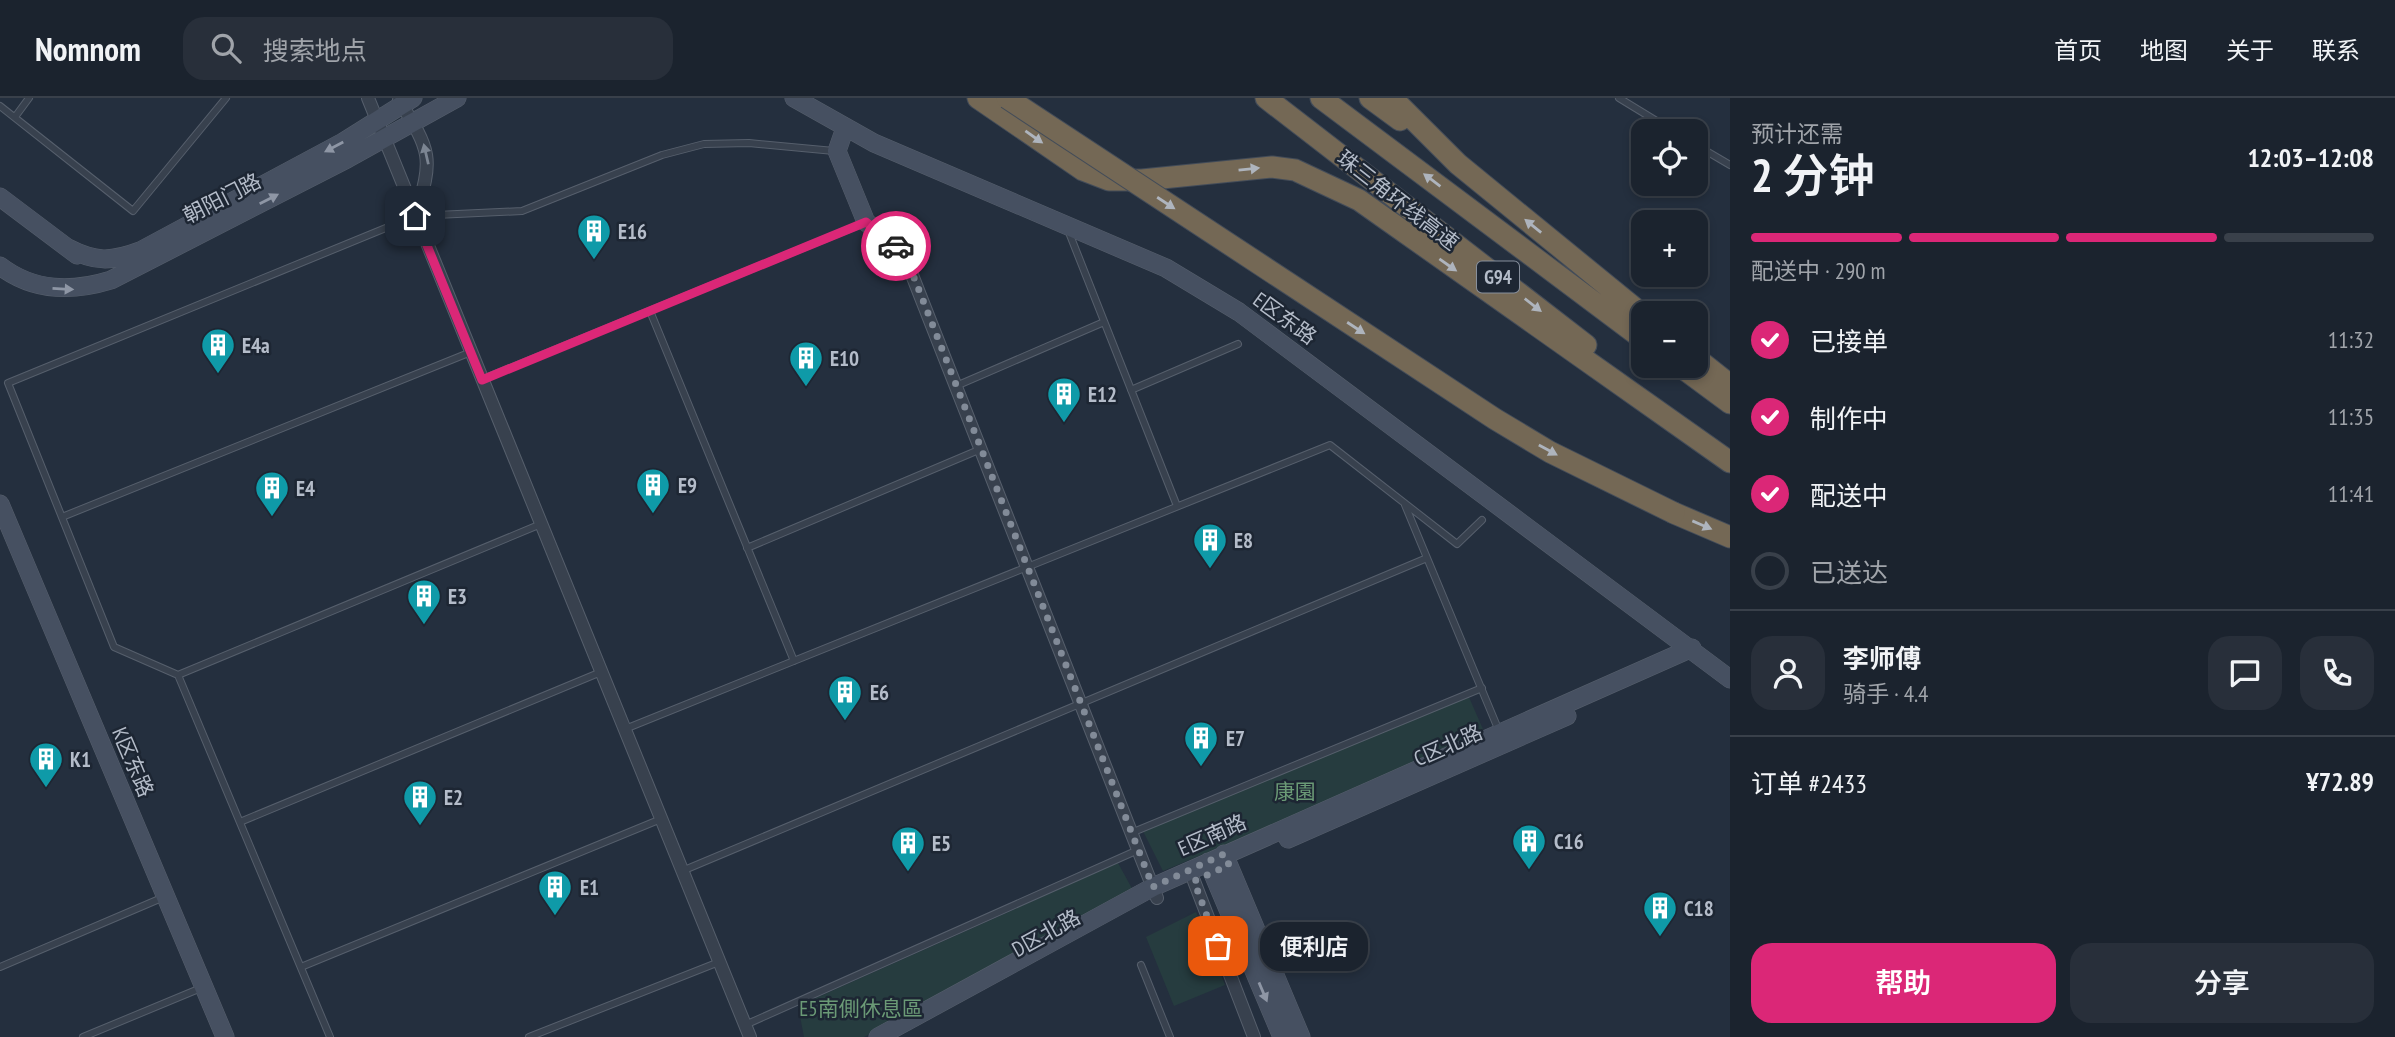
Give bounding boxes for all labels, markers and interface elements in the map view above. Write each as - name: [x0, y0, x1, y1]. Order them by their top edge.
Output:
- search box: [183, 17, 673, 80]
- text: Nomnom: [35, 27, 141, 70]
- icon: search: [207, 29, 245, 67]
- text: 搜索地点: [263, 34, 367, 67]
- text: 首页: [2054, 35, 2102, 66]
- text: 地图: [2140, 35, 2188, 66]
- text: 关于: [2226, 35, 2274, 66]
- text: 联系: [2312, 35, 2360, 66]
- map controls: [1631, 119, 1708, 378]
- button: locate: [1631, 119, 1708, 196]
- text: 预计还需: [1751, 119, 1843, 148]
- one-way arrow: [1025, 130, 1043, 144]
- one-way arrow: [324, 141, 344, 153]
- text: 12:03–12:08: [2247, 141, 2374, 174]
- one-way arrow: [420, 143, 431, 165]
- street label: 珠三角环线高速: [1332, 144, 1464, 256]
- text: 2 分钟: [1751, 145, 1874, 205]
- one-way arrow: [1238, 163, 1260, 174]
- street label: 朝阳门路: [178, 167, 266, 229]
- one-way arrow: [1423, 173, 1441, 188]
- pin: [385, 186, 445, 246]
- one-way arrow: [260, 193, 280, 205]
- one-way arrow: [1157, 196, 1175, 210]
- icon: home: [396, 197, 434, 235]
- button: +: [1631, 210, 1708, 287]
- courier: [861, 211, 931, 281]
- building icon: E16: [575, 212, 613, 261]
- place label: E16: [618, 218, 647, 245]
- one-way arrow: [1524, 219, 1542, 234]
- icon: car: [877, 227, 915, 265]
- text: 配送中 · 290 m: [1751, 256, 1886, 285]
- one-way arrow: [1439, 258, 1457, 272]
- road number: G94: [1477, 262, 1519, 293]
- one-way arrow: [52, 283, 74, 294]
- street label: E区东路: [1248, 286, 1322, 350]
- one-way arrow: [1524, 297, 1542, 312]
- button: −: [1631, 301, 1708, 378]
- one-way arrow: [1347, 321, 1365, 335]
- icon: check: [1751, 321, 1789, 359]
- text: 已接单: [1810, 325, 1888, 358]
- text: 11:32: [2328, 325, 2374, 354]
- building icon: E4a: [199, 326, 237, 375]
- place label: E4a: [242, 332, 270, 359]
- building icon: E10: [787, 339, 825, 388]
- place label: E10: [830, 345, 859, 372]
- building icon: E12: [1045, 375, 1083, 424]
- place label: E12: [1088, 381, 1117, 408]
- icon: check: [1751, 398, 1789, 436]
- text: 制作中: [1810, 402, 1888, 435]
- text: 11:35: [2328, 402, 2374, 431]
- one-way arrow: [1538, 444, 1557, 456]
- building icon: E9: [634, 466, 672, 515]
- building icon: E4: [253, 469, 291, 518]
- place label: E9: [678, 472, 697, 499]
- place label: E4: [296, 475, 315, 502]
- icon: check: [1751, 475, 1789, 513]
- text: 配送中: [1810, 479, 1888, 512]
- text: 11:41: [2328, 479, 2374, 508]
- one-way arrow: [1692, 519, 1712, 531]
- building icon: E8: [1191, 521, 1229, 570]
- place label: E8: [1234, 527, 1253, 554]
- text: 已送达: [1810, 556, 1888, 589]
- building icon: E3: [405, 577, 443, 626]
- place label: E3: [448, 583, 467, 610]
- button: person: [1751, 636, 1825, 710]
- button: chat: [2208, 636, 2282, 710]
- button: phone: [2300, 636, 2374, 710]
- text: 李师傅: [1843, 642, 1921, 675]
- building icon: E6: [826, 673, 864, 722]
- place label: E6: [870, 679, 889, 706]
- text: 骑手 · 4.4: [1843, 679, 1928, 708]
- street label: C区北路: [1409, 718, 1487, 772]
- building icon: E7: [1182, 719, 1220, 768]
- street label: K区东路: [106, 723, 160, 801]
- place label: E7: [1226, 725, 1245, 752]
- building icon: K1: [27, 740, 65, 789]
- place label: K1: [70, 746, 91, 773]
- text: ¥72.89: [2306, 765, 2374, 798]
- text: 订单 #2433: [1751, 767, 1867, 800]
- building icon: E2: [401, 778, 439, 827]
- park label: 康園: [1274, 778, 1316, 805]
- place label: E2: [444, 784, 463, 811]
- street label: E区南路: [1174, 808, 1250, 862]
- building icon: C16: [1510, 822, 1548, 871]
- building icon: E5: [889, 824, 927, 873]
- place label: C16: [1554, 828, 1584, 855]
- place label: E5: [932, 830, 951, 857]
- building icon: E1: [536, 868, 574, 917]
- place label: E1: [580, 874, 599, 901]
- building icon: C18: [1641, 889, 1679, 938]
- place label: C18: [1684, 895, 1714, 922]
- street label: D区北路: [1007, 903, 1085, 963]
- pin: [1188, 916, 1248, 976]
- callout: 便利店: [1260, 922, 1368, 970]
- icon: bag: [1199, 927, 1237, 965]
- text: 便利店: [1280, 932, 1349, 961]
- button: 帮助: [1751, 943, 2056, 1023]
- button: 分享: [2070, 943, 2374, 1023]
- one-way arrow: [1258, 982, 1269, 1003]
- park label: E5南側休息區: [799, 995, 923, 1022]

